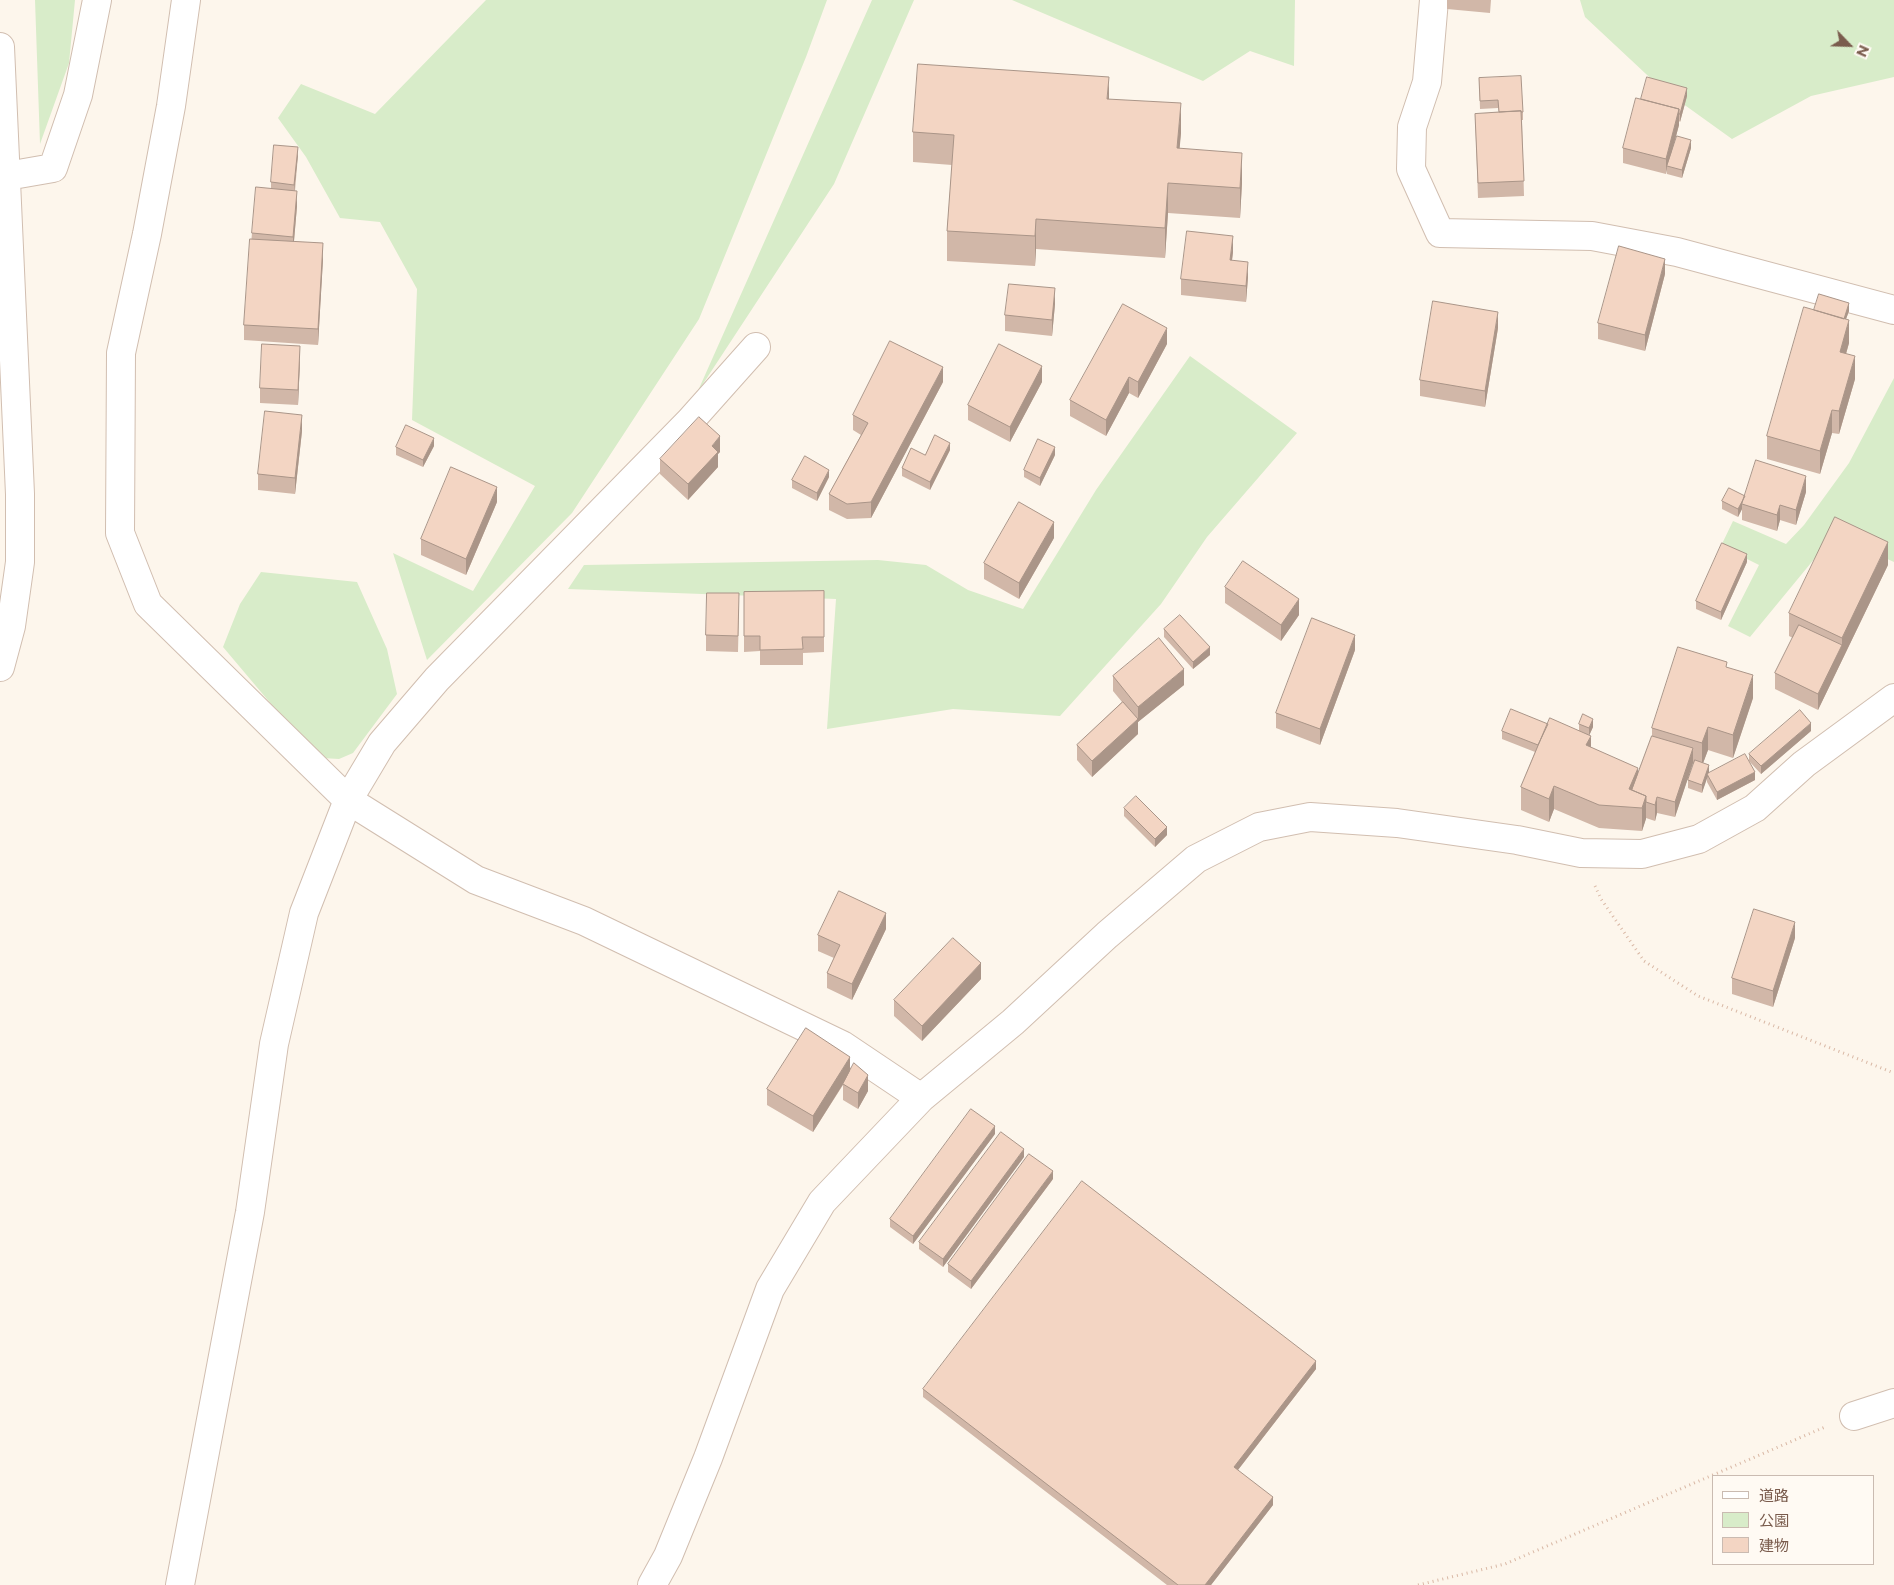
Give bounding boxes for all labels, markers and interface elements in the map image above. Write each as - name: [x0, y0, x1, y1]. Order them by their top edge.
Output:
- north arrow: [1824, 20, 1874, 70]
- text: N: [1852, 42, 1873, 60]
- legend: [1712, 1475, 1874, 1565]
- text: 道路: [1759, 1486, 1789, 1505]
- text: 公園: [1759, 1511, 1789, 1530]
- text: 建物: [1759, 1536, 1789, 1555]

